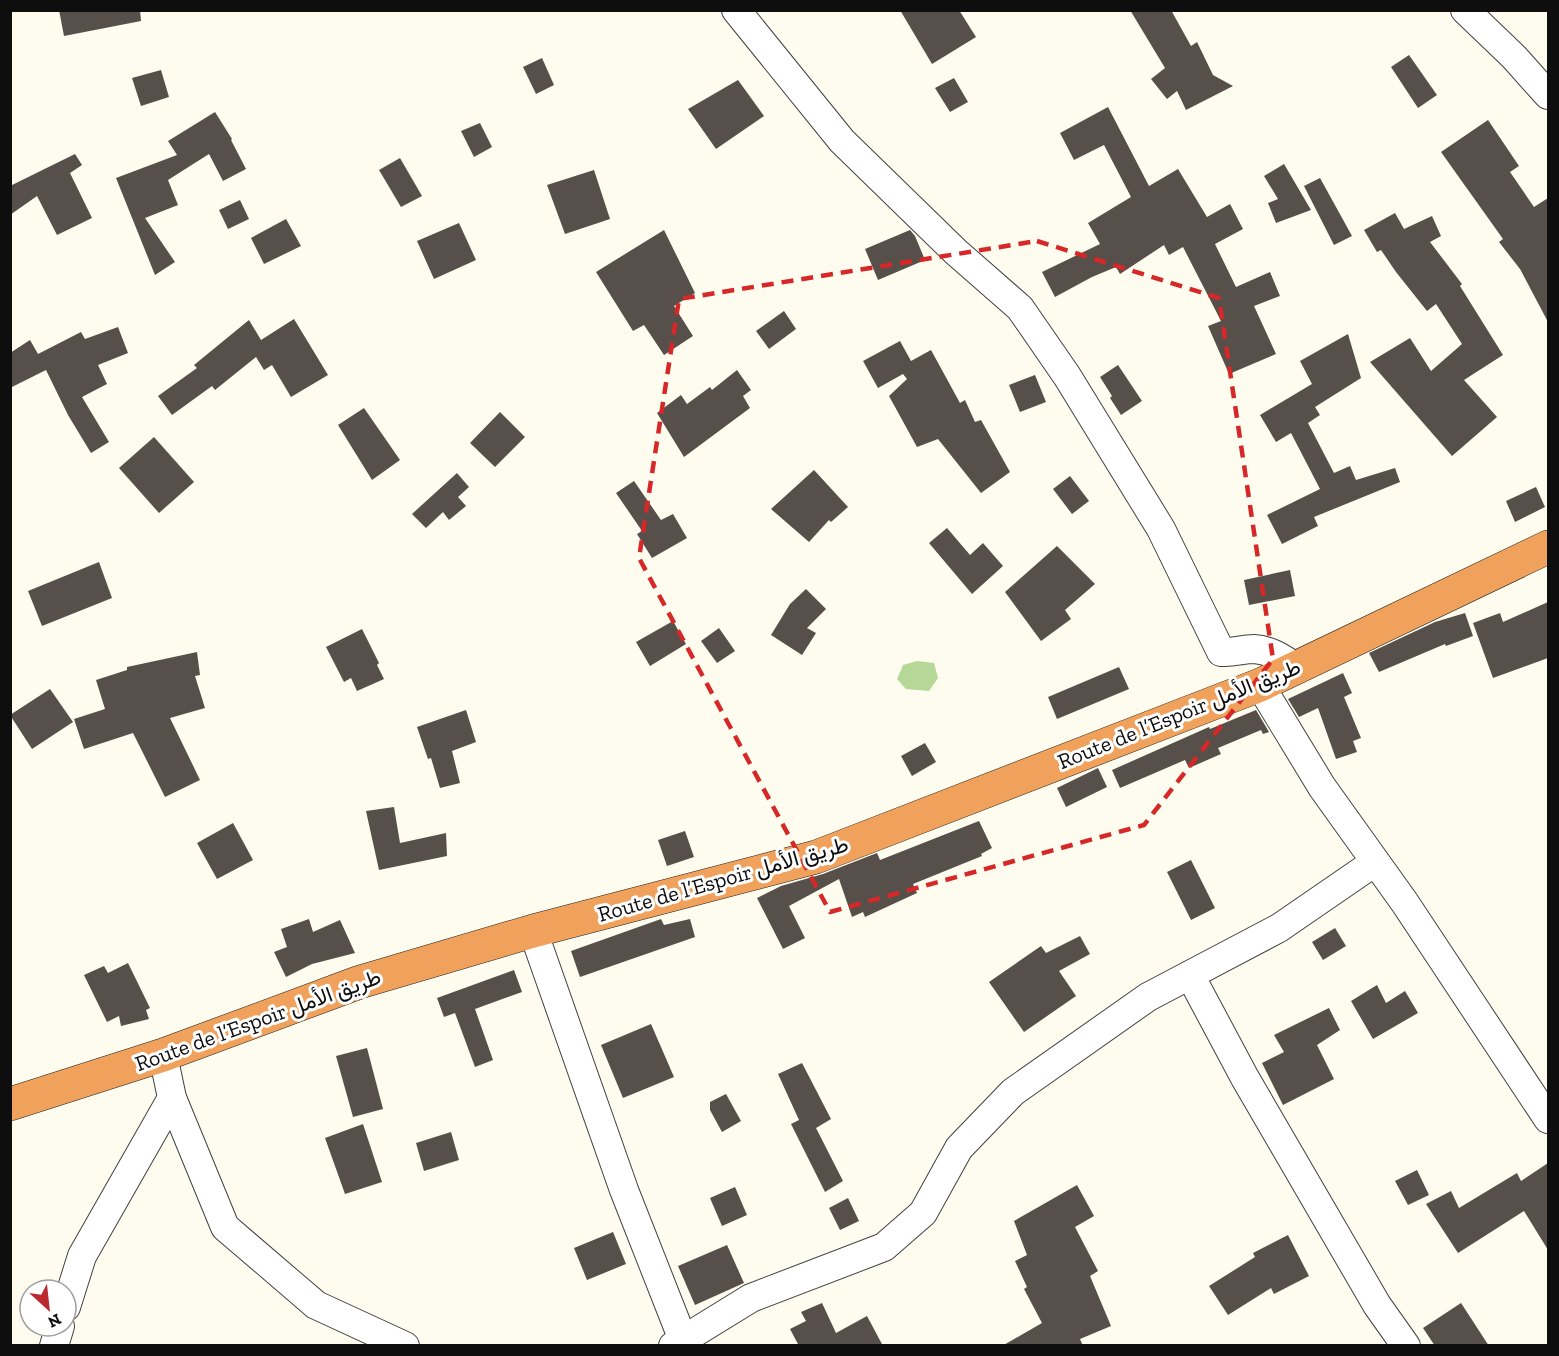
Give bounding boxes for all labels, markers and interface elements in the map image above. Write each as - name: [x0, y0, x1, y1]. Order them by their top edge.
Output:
- street label: Route de l’Espoir طريق الأمل: [1054, 653, 1304, 775]
- street label: Route de l’Espoir طريق الأمل: [594, 830, 852, 928]
- street label: Route de l’Espoir طريق الأمل: [131, 963, 385, 1077]
- north arrow: [18, 1278, 78, 1338]
- text: N: [45, 1310, 64, 1332]

